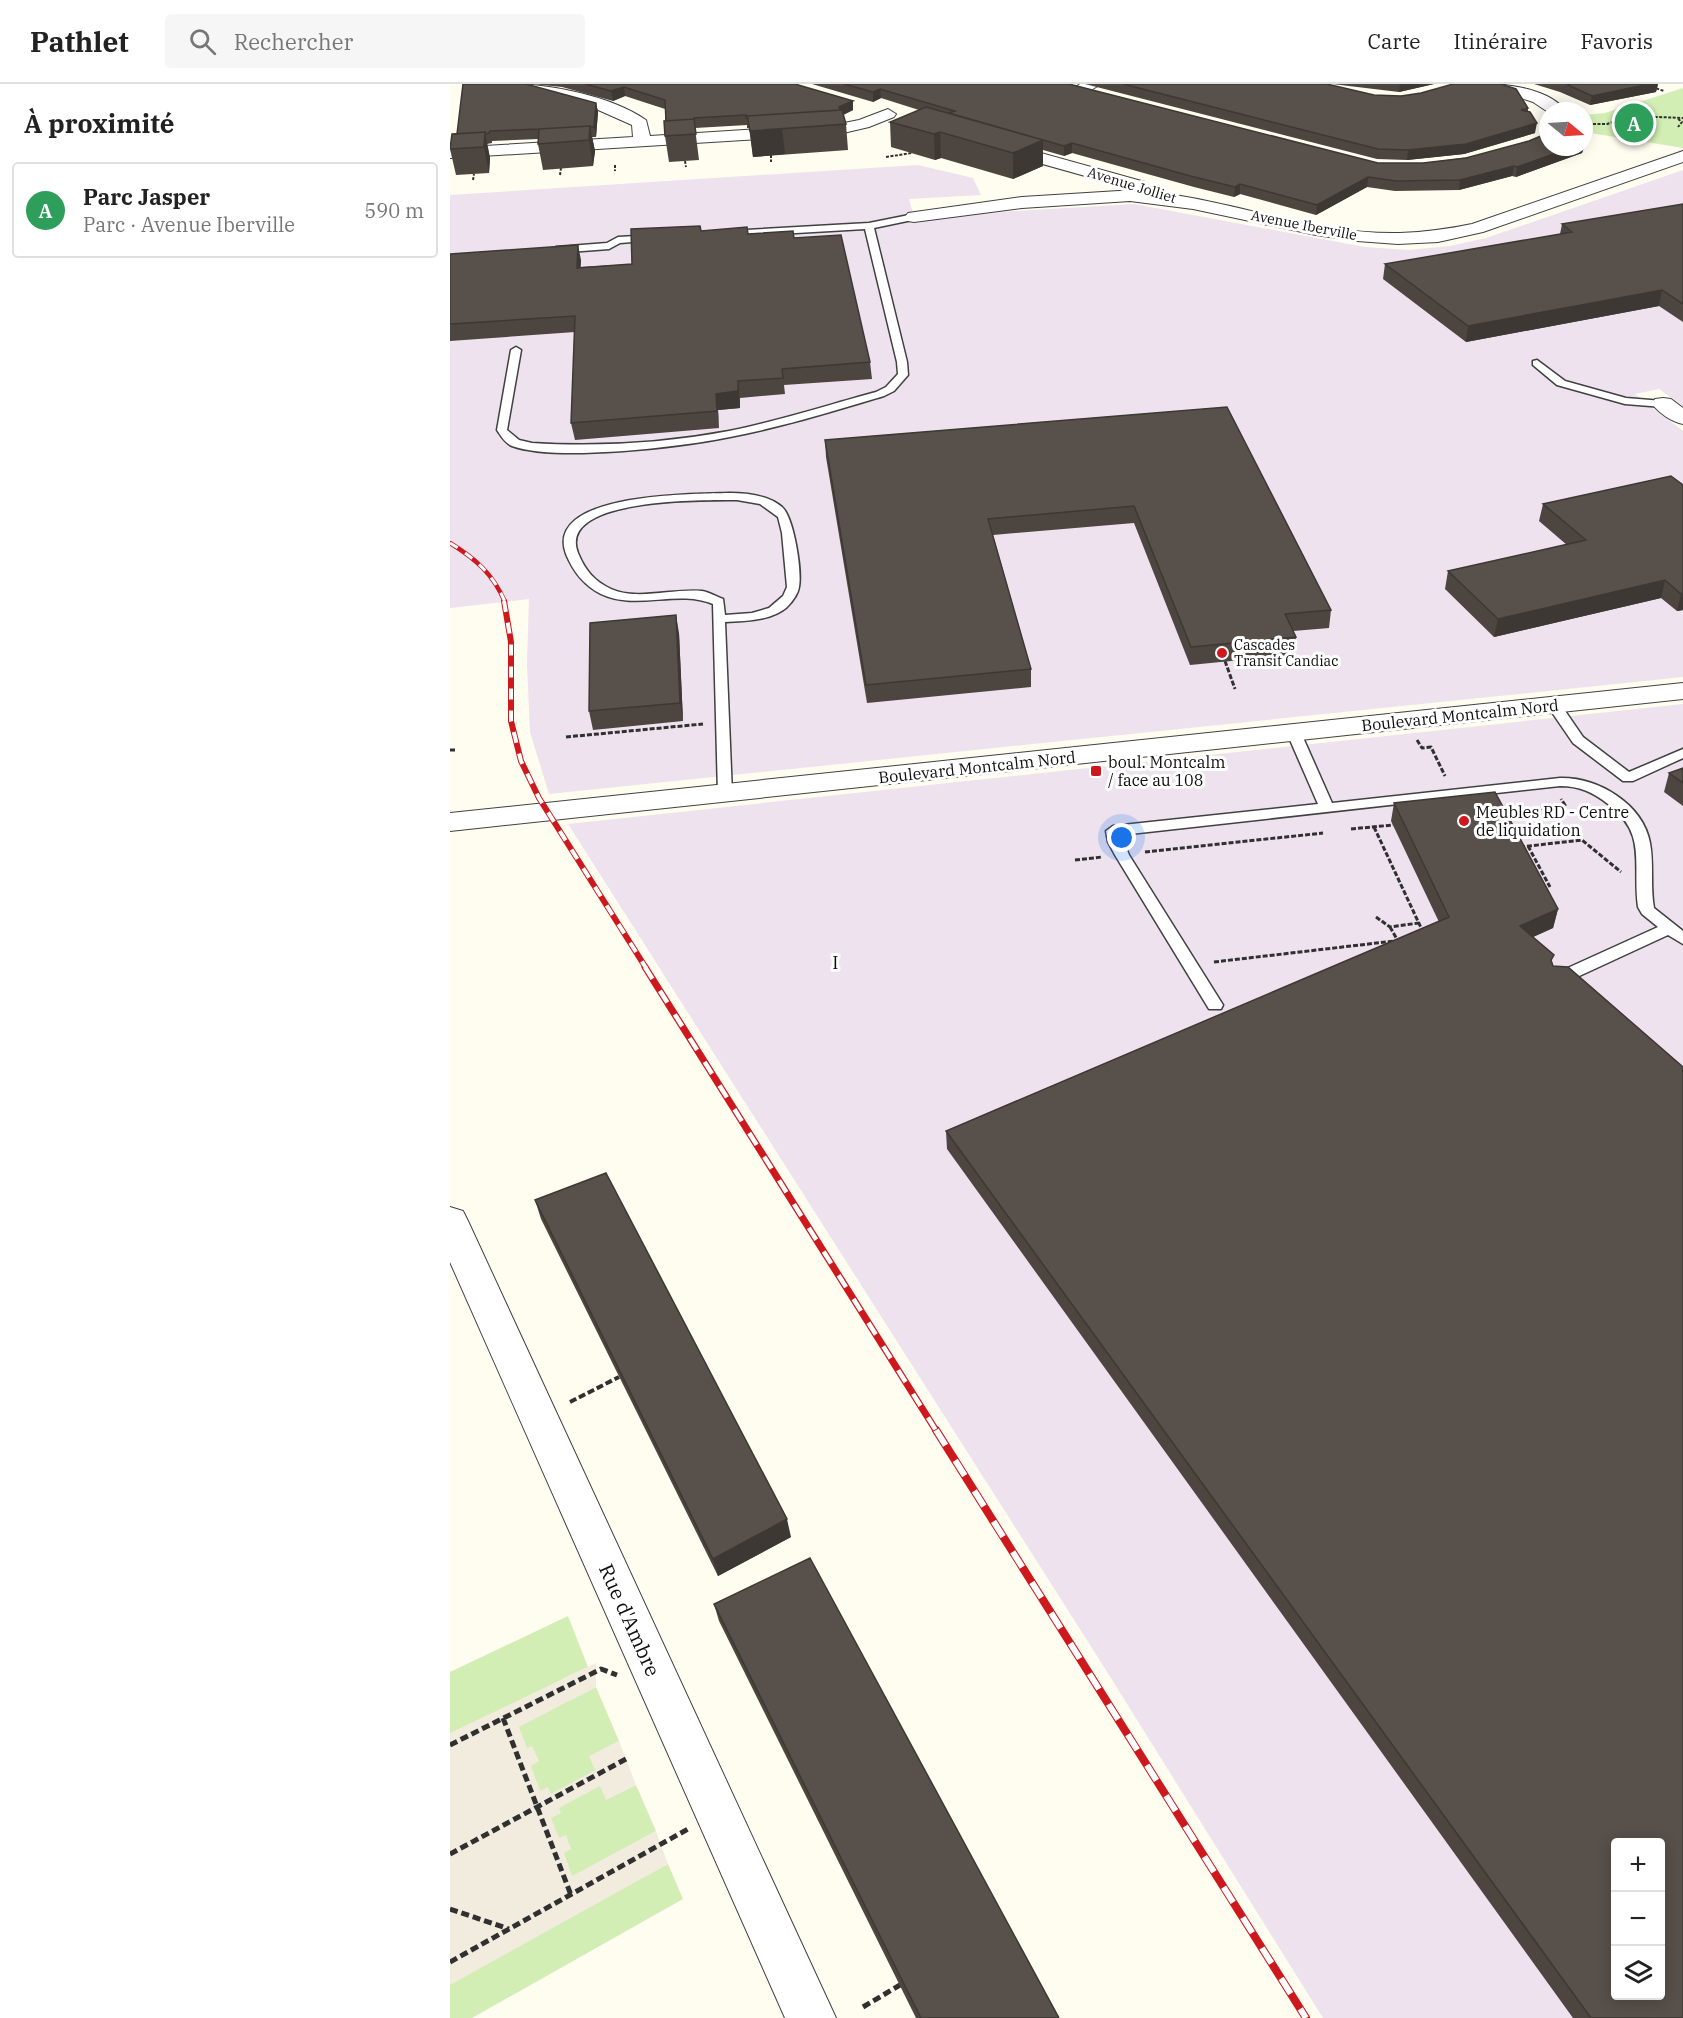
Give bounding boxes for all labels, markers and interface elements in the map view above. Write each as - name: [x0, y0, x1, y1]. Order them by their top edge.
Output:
- search box: [165, 14, 585, 68]
- text: Pathlet: [30, 23, 129, 60]
- icon: search: [186, 25, 219, 58]
- text: Rechercher: [234, 27, 353, 56]
- text: Carte: [1367, 27, 1421, 55]
- text: Itinéraire: [1454, 27, 1547, 55]
- text: Favoris: [1580, 27, 1653, 55]
- pin: A: [1614, 100, 1654, 146]
- north arrow: [1539, 102, 1593, 156]
- text: À proximité: [24, 106, 175, 140]
- street label: Avenue Jolliet: [1085, 163, 1179, 207]
- text: Parc Jasper: [83, 182, 210, 211]
- text: A: [39, 197, 52, 224]
- text: 590 m: [364, 197, 424, 224]
- street label: Avenue Iberville: [1249, 206, 1359, 244]
- text: Parc · Avenue Iberville: [83, 211, 295, 238]
- place label: Cascades Transit Candiac: [1234, 636, 1338, 670]
- marker: Cascades Transit Candiac: [1215, 646, 1229, 660]
- street label: Boulevard Montcalm Nord: [1360, 695, 1560, 735]
- street label: Boulevard Montcalm Nord: [877, 747, 1077, 787]
- place label: boul. Montcalm / face au 108: [1108, 752, 1225, 790]
- marker: boul. Montcalm / face au 108: [1089, 764, 1103, 778]
- place label: Meubles RD - Centre de liquidation: [1476, 802, 1629, 840]
- marker: Meubles RD - Centre de liquidation: [1457, 814, 1471, 828]
- your location: [1107, 823, 1136, 852]
- district label: I: [832, 951, 840, 974]
- street label: Rue d'Ambre: [593, 1559, 667, 1681]
- map controls: [1611, 1838, 1665, 2000]
- button: +: [1611, 1838, 1665, 1892]
- button: −: [1611, 1892, 1665, 1946]
- button: layers: [1611, 1946, 1665, 2000]

